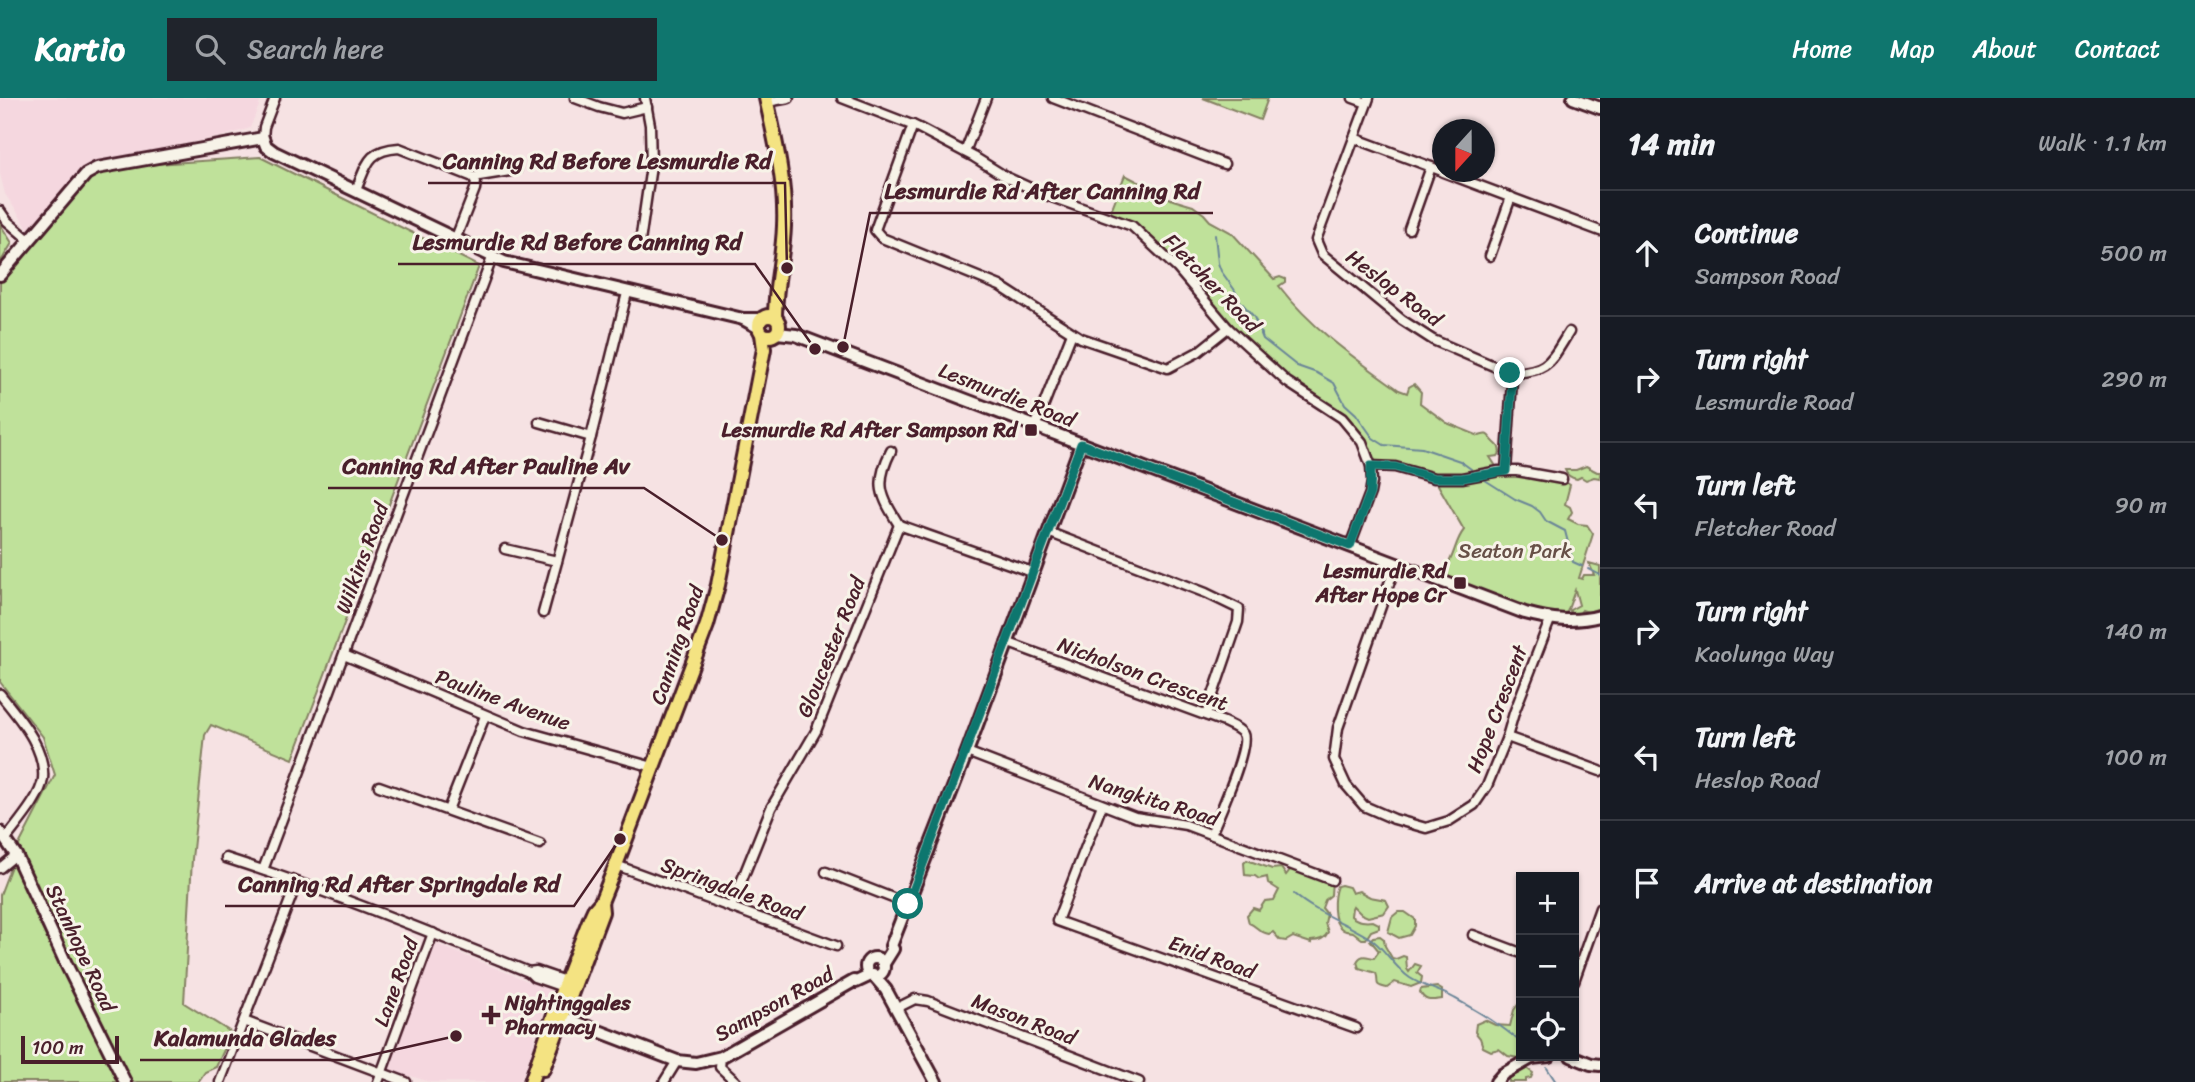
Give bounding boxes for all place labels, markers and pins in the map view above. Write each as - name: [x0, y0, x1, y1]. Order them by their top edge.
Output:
- callout: Canning Rd Before Lesmurdie Rd: [428, 139, 785, 183]
- callout: Lesmurdie Rd After Canning Rd: [870, 169, 1213, 213]
- callout: Lesmurdie Rd Before Canning Rd: [398, 220, 755, 264]
- place label: Lesmurdie Rd After Sampson Rd: [722, 411, 1019, 449]
- marker: Lesmurdie Rd After Sampson Rd: [1023, 422, 1039, 438]
- callout: Canning Rd After Pauline Av: [328, 444, 644, 488]
- place label: Lesmurdie Rd After Hope Cr: [1315, 552, 1448, 614]
- marker: Lesmurdie Rd After Hope Cr: [1452, 575, 1468, 591]
- callout: Canning Rd After Springdale Rd: [225, 862, 574, 906]
- place label: Nightinggales Pharmacy: [504, 984, 631, 1046]
- marker: Nightinggales Pharmacy: [483, 1007, 499, 1023]
- callout: Kalamunda Glades: [140, 1016, 349, 1060]

